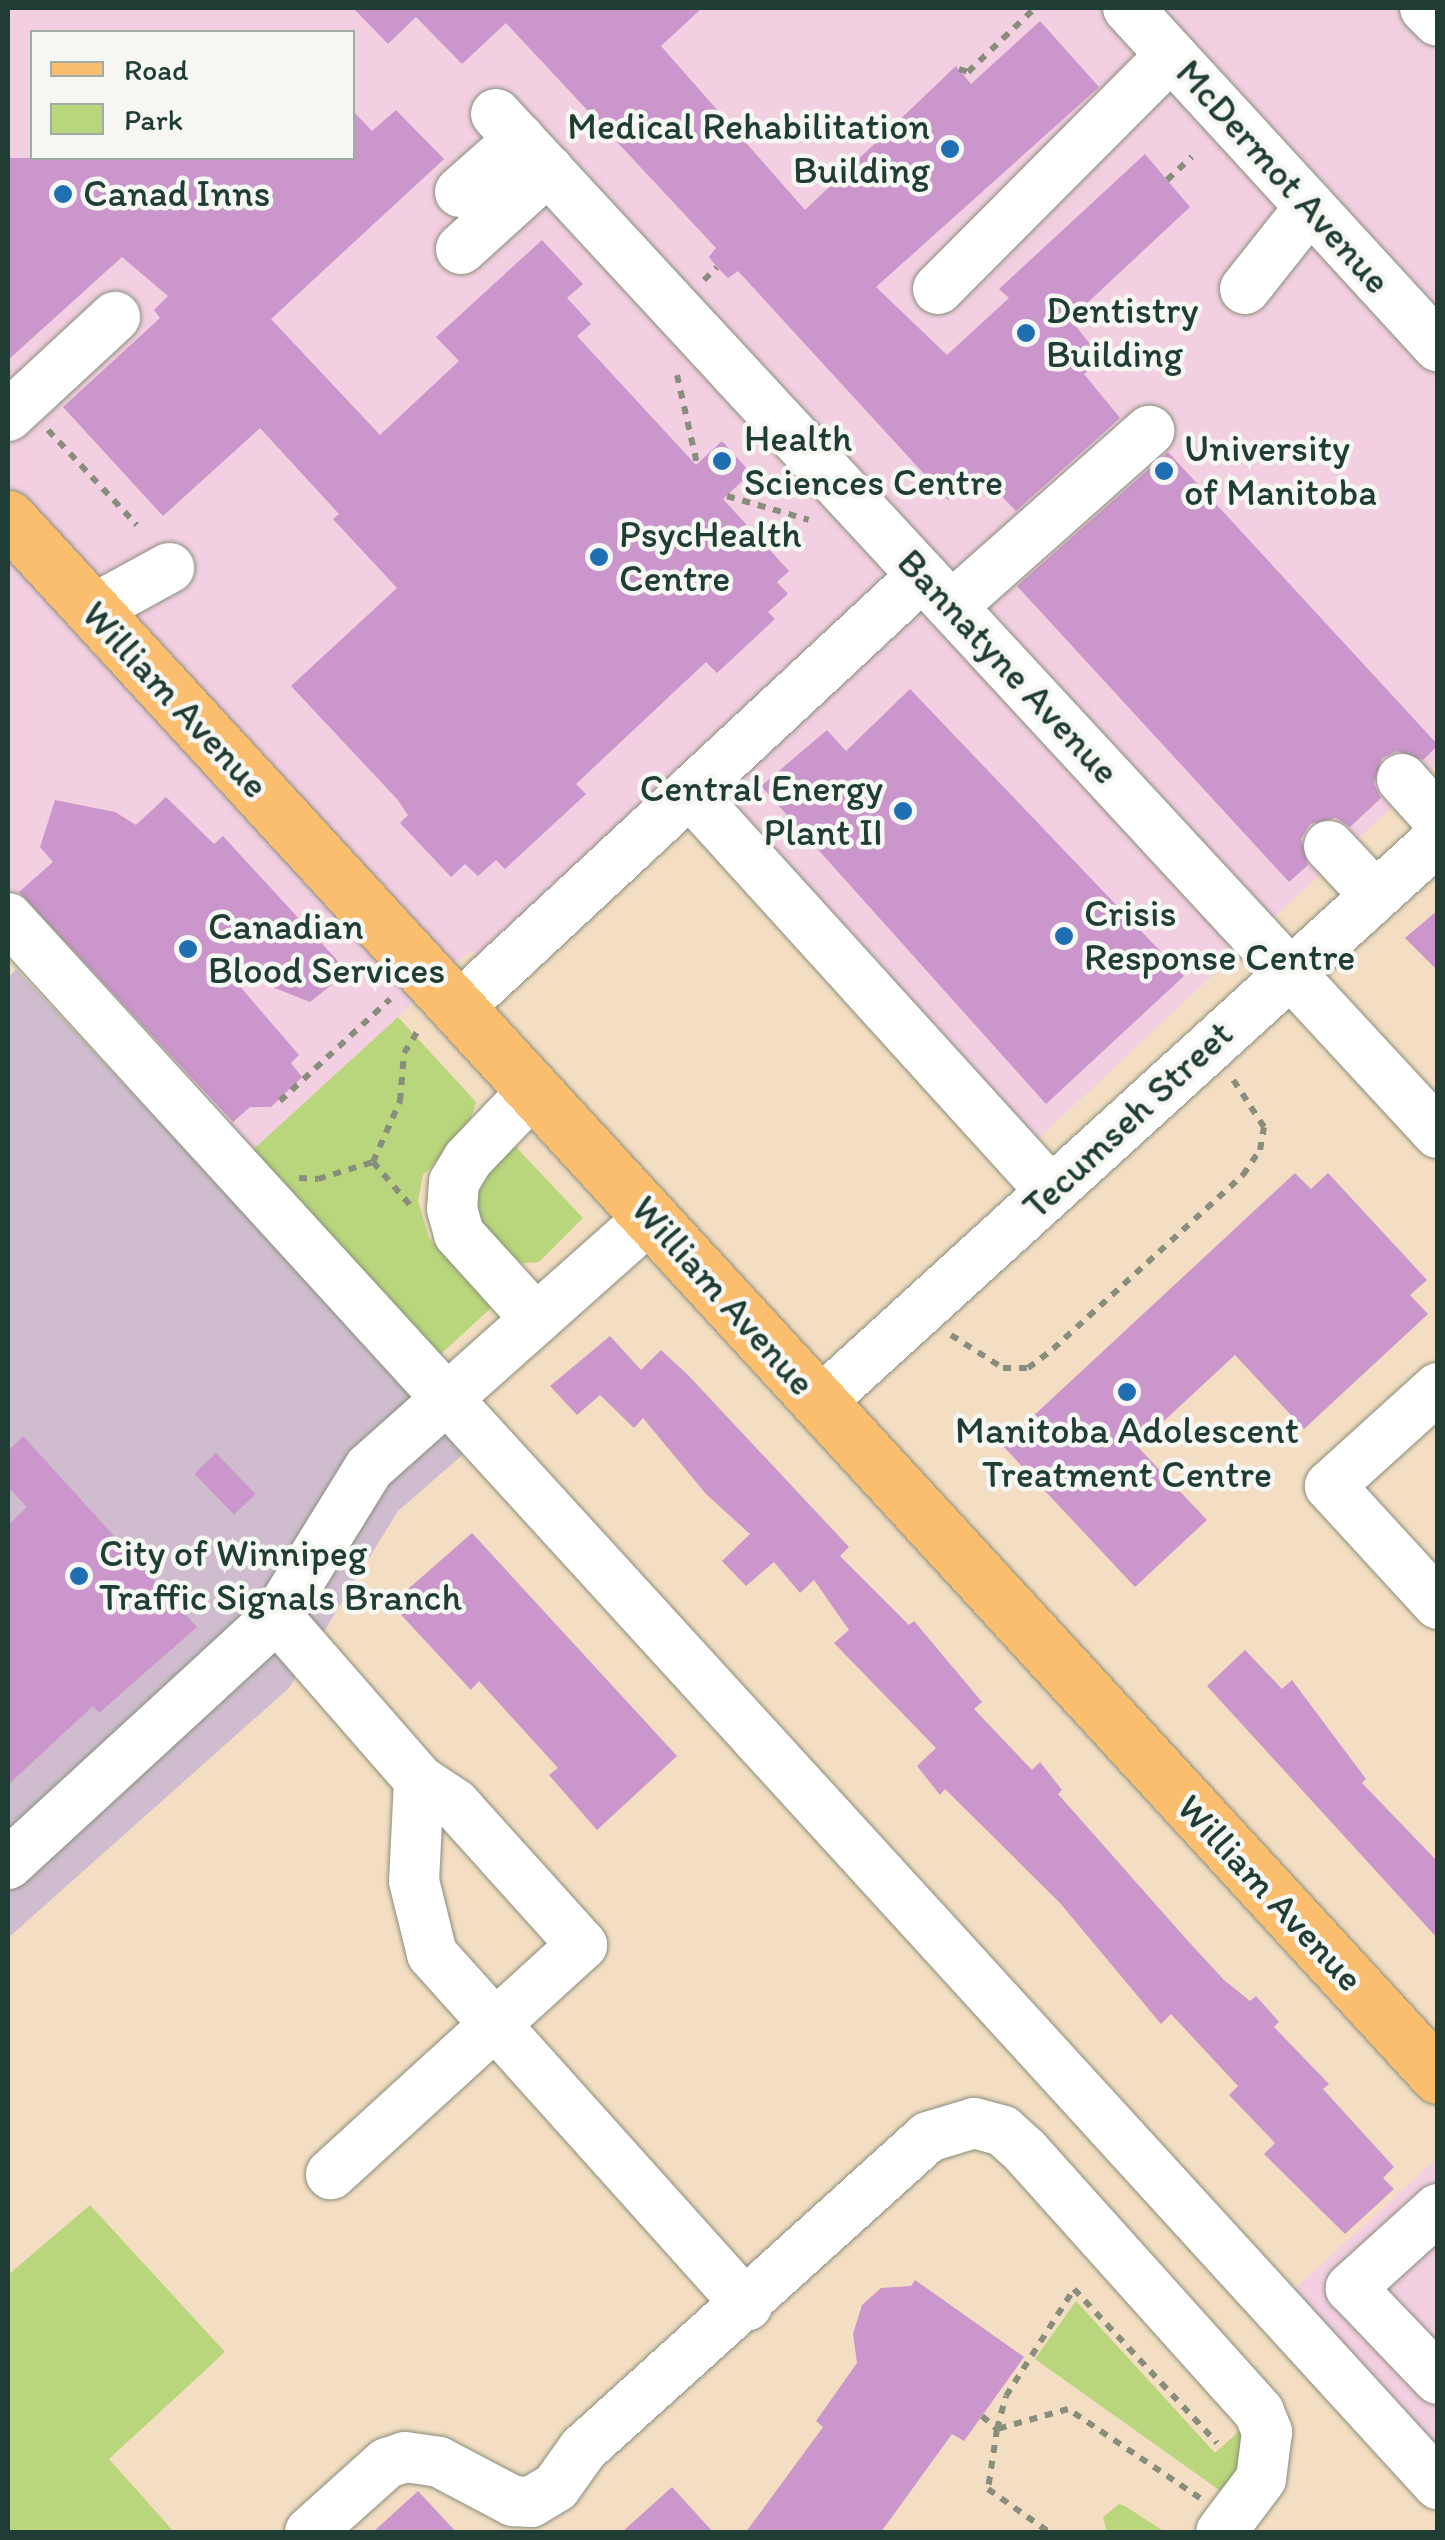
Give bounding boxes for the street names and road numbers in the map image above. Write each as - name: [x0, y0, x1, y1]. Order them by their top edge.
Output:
- street label: McDermot Avenue: [1167, 51, 1399, 303]
- street label: Bannatyne Avenue: [888, 541, 1128, 793]
- street label: William Avenue: [72, 592, 278, 808]
- street label: Tecumseh Street: [1014, 1011, 1242, 1229]
- street label: William Avenue: [622, 1187, 824, 1405]
- street label: William Avenue: [1167, 1785, 1373, 2001]

